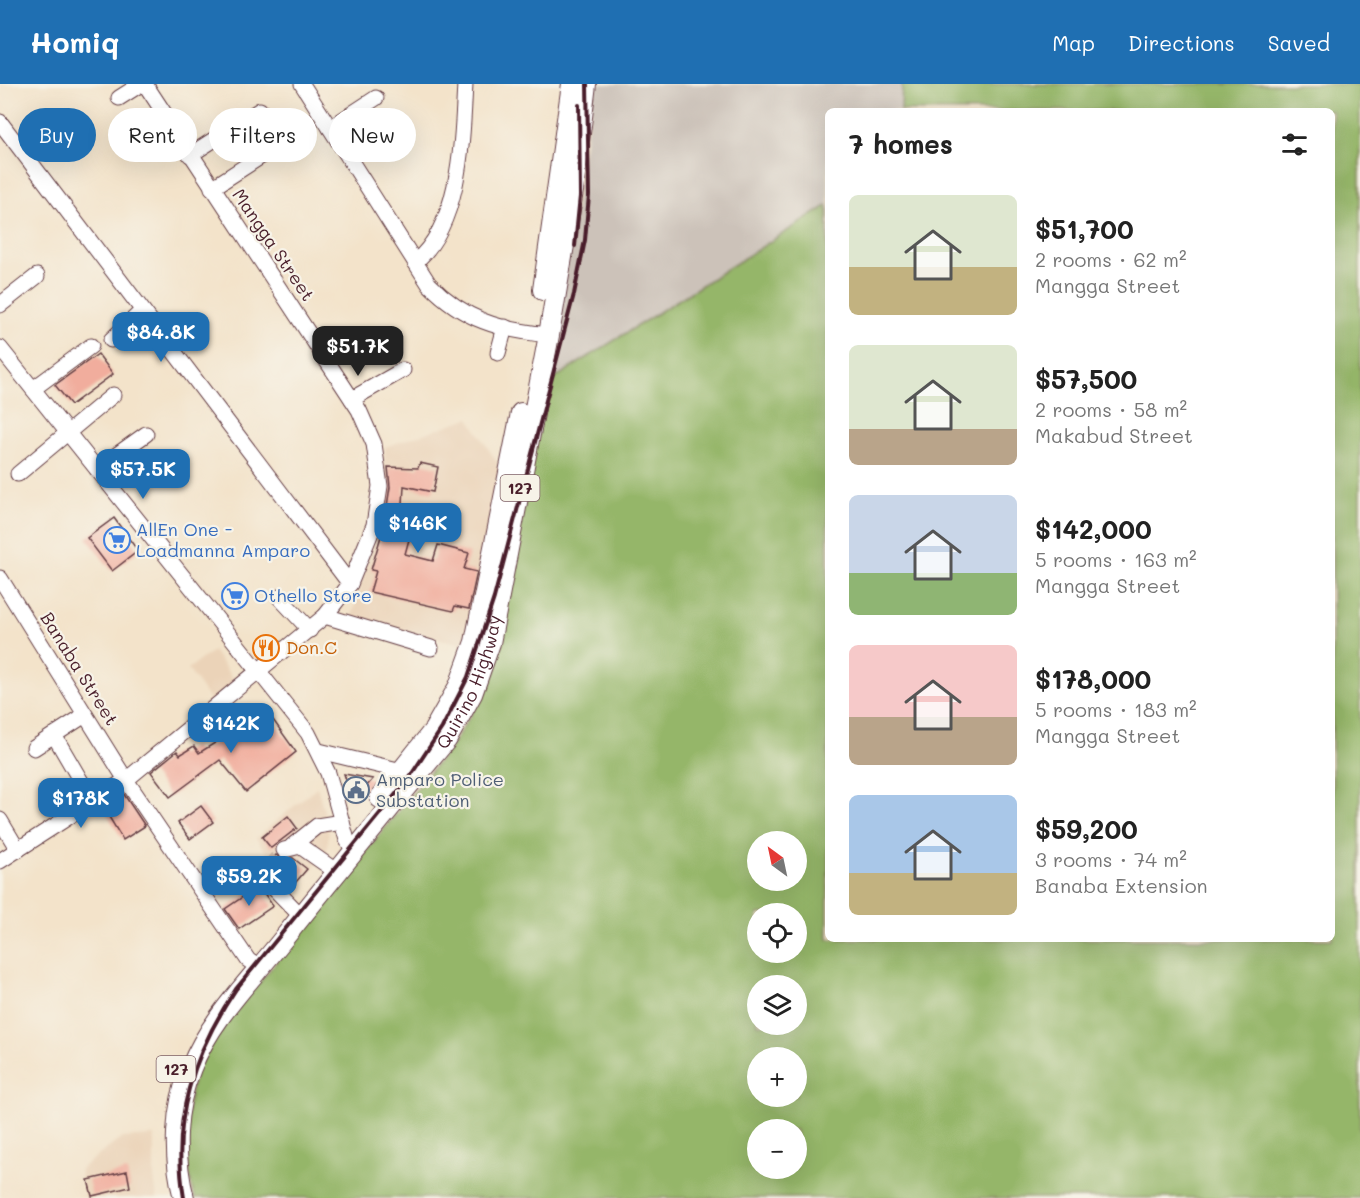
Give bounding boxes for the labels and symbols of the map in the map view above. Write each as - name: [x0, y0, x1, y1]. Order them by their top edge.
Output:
- street label: Mangga Street: [227, 184, 320, 305]
- pin: $84.8K: [112, 312, 210, 363]
- pin: $51.7K: [309, 326, 407, 377]
- pin: $57.5K: [94, 449, 192, 500]
- road number: 127: [500, 475, 540, 501]
- pin: $146K: [376, 503, 460, 554]
- place label: AllEn One - Loadmanna Amparo: [136, 517, 310, 562]
- supermarket icon: AllEn One - Loadmanna Amparo: [102, 525, 132, 555]
- supermarket icon: Othello Store: [220, 581, 250, 611]
- place label: Othello Store: [254, 583, 372, 607]
- street label: Banaba Street: [35, 607, 124, 730]
- street label: Quirino Highway: [430, 613, 506, 754]
- restaurant icon: Don.C: [251, 633, 281, 663]
- place label: Don.C: [286, 635, 337, 659]
- pin: $142K: [189, 703, 273, 754]
- place label: Amparo Police Substation: [376, 767, 504, 812]
- public building icon: Amparo Police Substation: [341, 775, 371, 805]
- pin: $178K: [39, 778, 123, 829]
- north arrow: [747, 831, 807, 891]
- pin: $59.2K: [200, 856, 298, 907]
- road number: 127: [156, 1056, 195, 1082]

